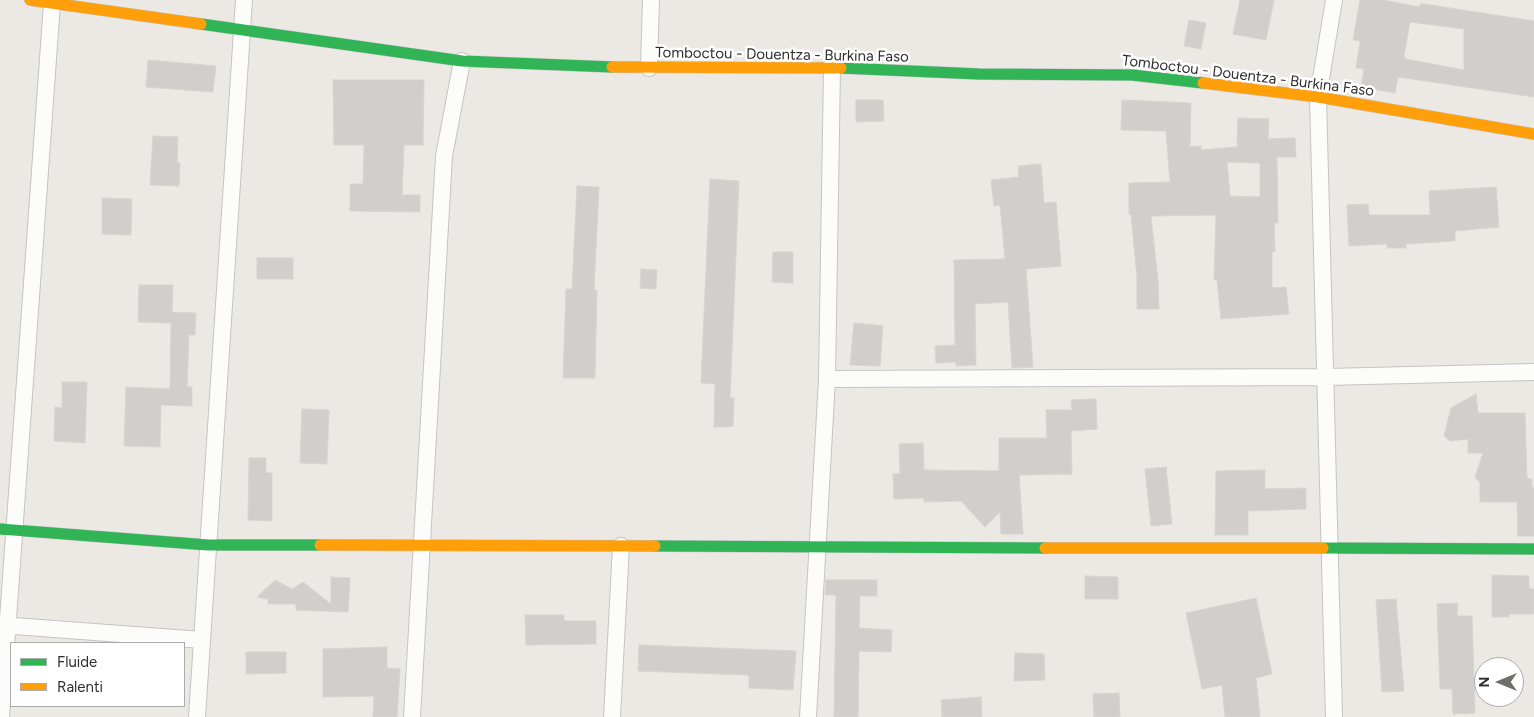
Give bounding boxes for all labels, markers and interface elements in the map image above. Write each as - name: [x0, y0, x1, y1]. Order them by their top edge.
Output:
- street label: Tomboctou - Douentza - Burkina Faso: [655, 44, 909, 66]
- street label: Tomboctou - Douentza - Burkina Faso: [1121, 52, 1375, 100]
- legend: [10, 642, 185, 707]
- text: Fluide: [57, 653, 97, 671]
- north arrow: [1474, 657, 1524, 707]
- text: N: [1476, 677, 1493, 687]
- text: Ralenti: [57, 678, 103, 696]

